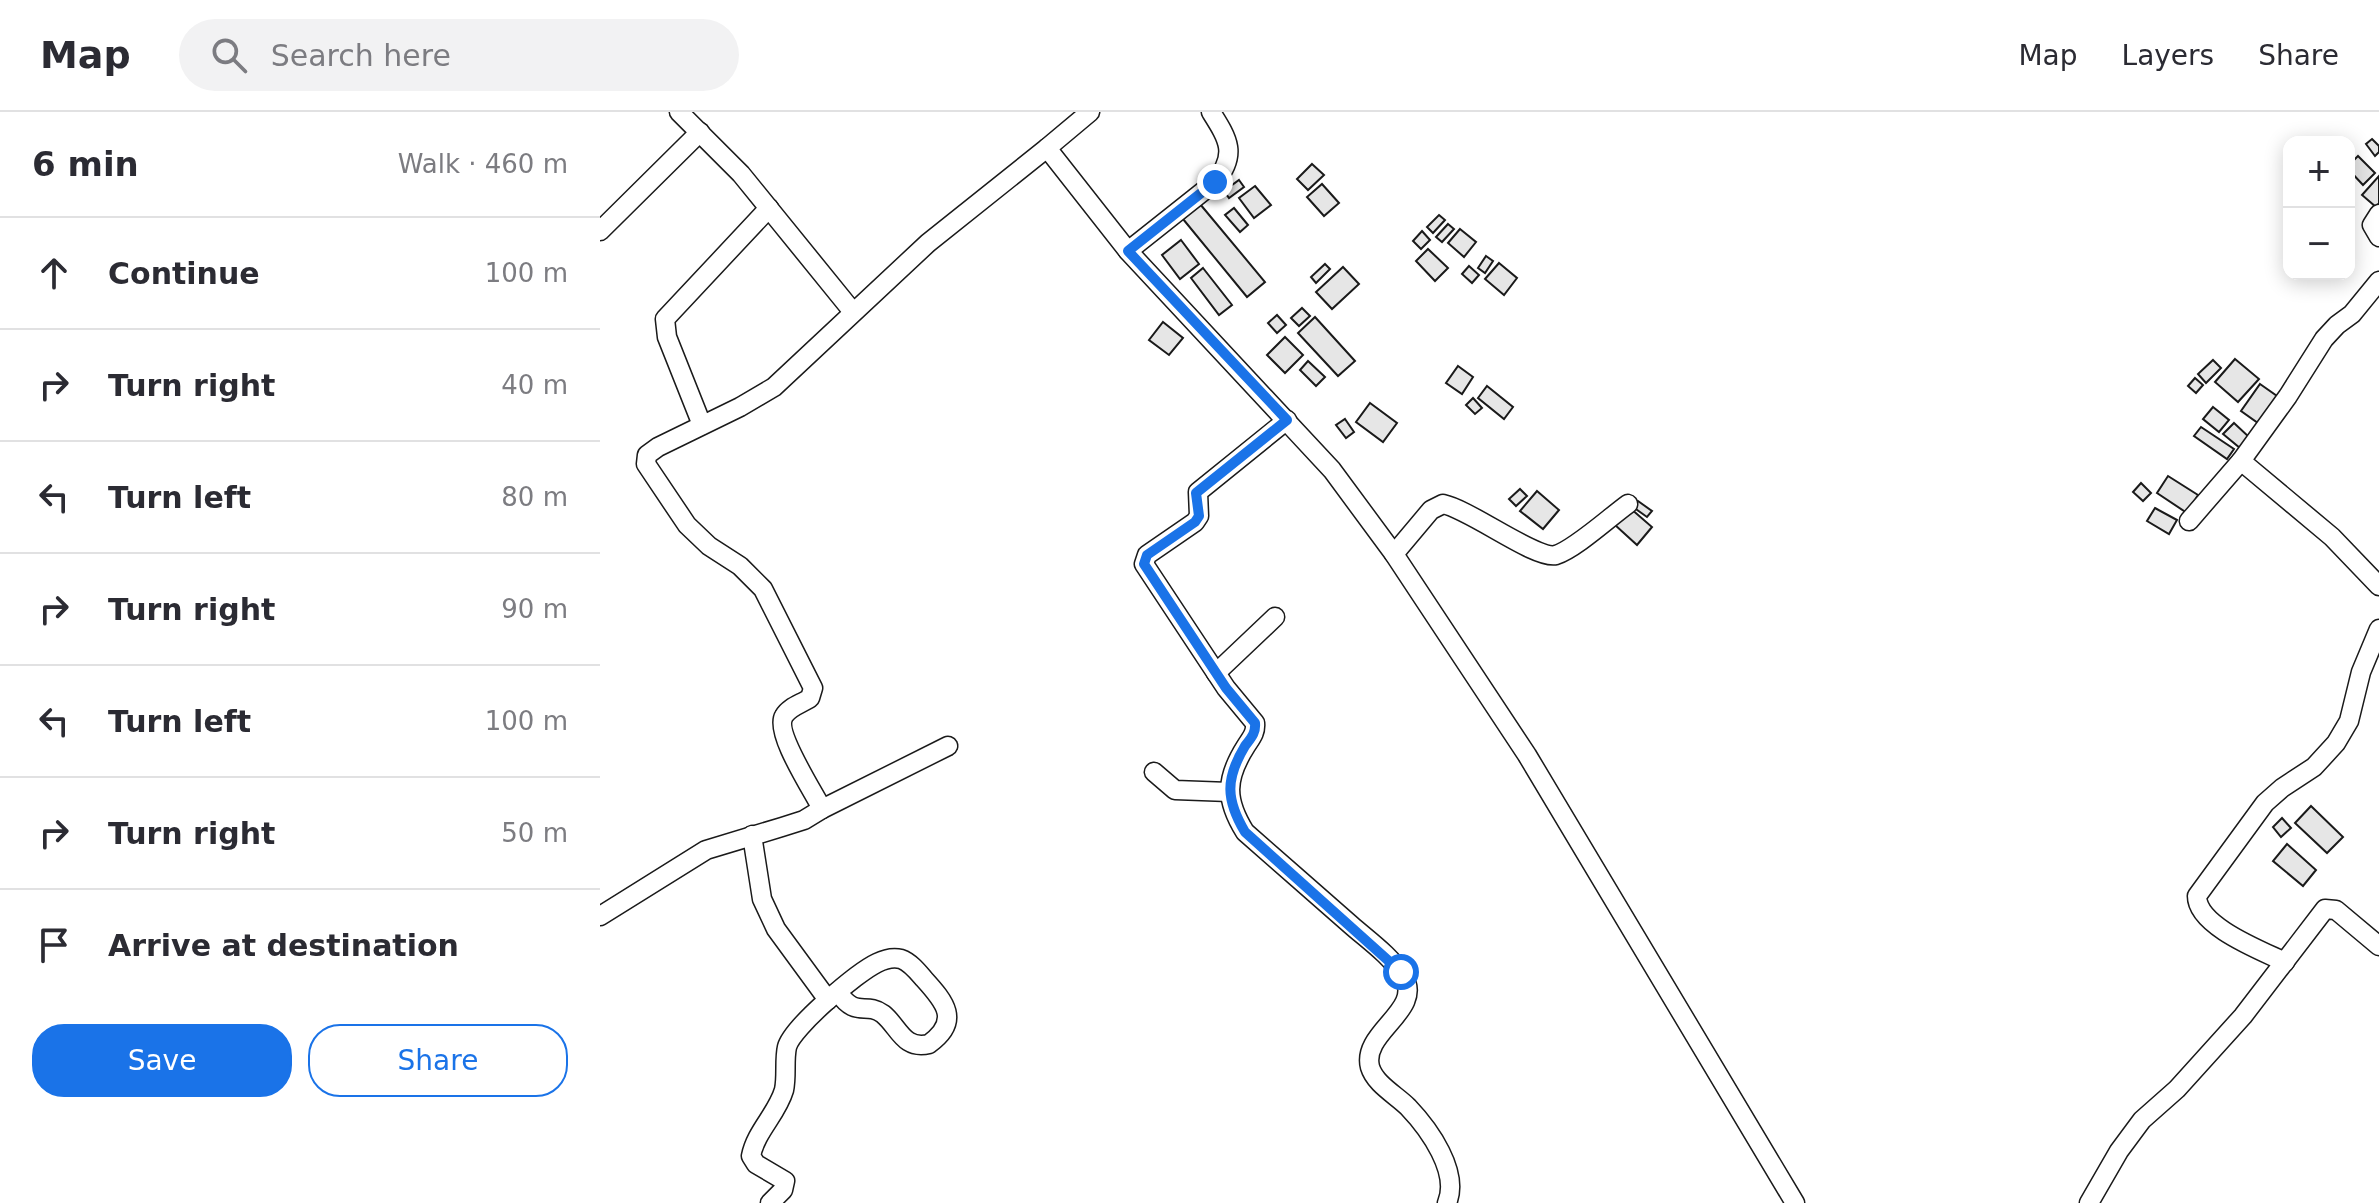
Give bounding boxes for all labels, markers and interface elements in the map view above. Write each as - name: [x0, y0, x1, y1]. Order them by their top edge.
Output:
- search box: [179, 19, 739, 91]
- text: Map: [40, 33, 131, 77]
- icon: search: [207, 33, 251, 77]
- text: Search here: [271, 38, 451, 73]
- text: Map: [2018, 39, 2078, 72]
- text: Layers: [2122, 39, 2214, 72]
- text: Share: [2258, 39, 2339, 72]
- map controls: [2283, 136, 2355, 280]
- button: +: [2283, 136, 2355, 208]
- text: 6 min: [32, 144, 139, 184]
- text: Walk · 460 m: [398, 149, 568, 179]
- route end: [1197, 164, 1233, 200]
- button: −: [2283, 208, 2355, 280]
- icon: ahead: [32, 251, 76, 295]
- text: Continue: [108, 256, 260, 291]
- text: 100 m: [485, 258, 568, 288]
- icon: right: [32, 363, 76, 407]
- text: Turn right: [108, 368, 275, 403]
- text: 40 m: [501, 370, 568, 400]
- icon: left: [32, 475, 76, 519]
- text: Turn left: [108, 480, 251, 515]
- text: 80 m: [501, 482, 568, 512]
- icon: right: [32, 587, 76, 631]
- text: Turn right: [108, 592, 275, 627]
- text: 90 m: [501, 594, 568, 624]
- icon: left: [32, 699, 76, 743]
- text: Turn left: [108, 704, 251, 739]
- text: 100 m: [485, 706, 568, 736]
- icon: right: [32, 811, 76, 855]
- text: Turn right: [108, 816, 275, 851]
- text: 50 m: [501, 818, 568, 848]
- icon: arrive: [32, 923, 76, 967]
- text: Arrive at destination: [108, 928, 459, 963]
- route start: [1383, 954, 1419, 990]
- button: Save: [32, 1024, 292, 1097]
- button: Share: [308, 1024, 568, 1097]

